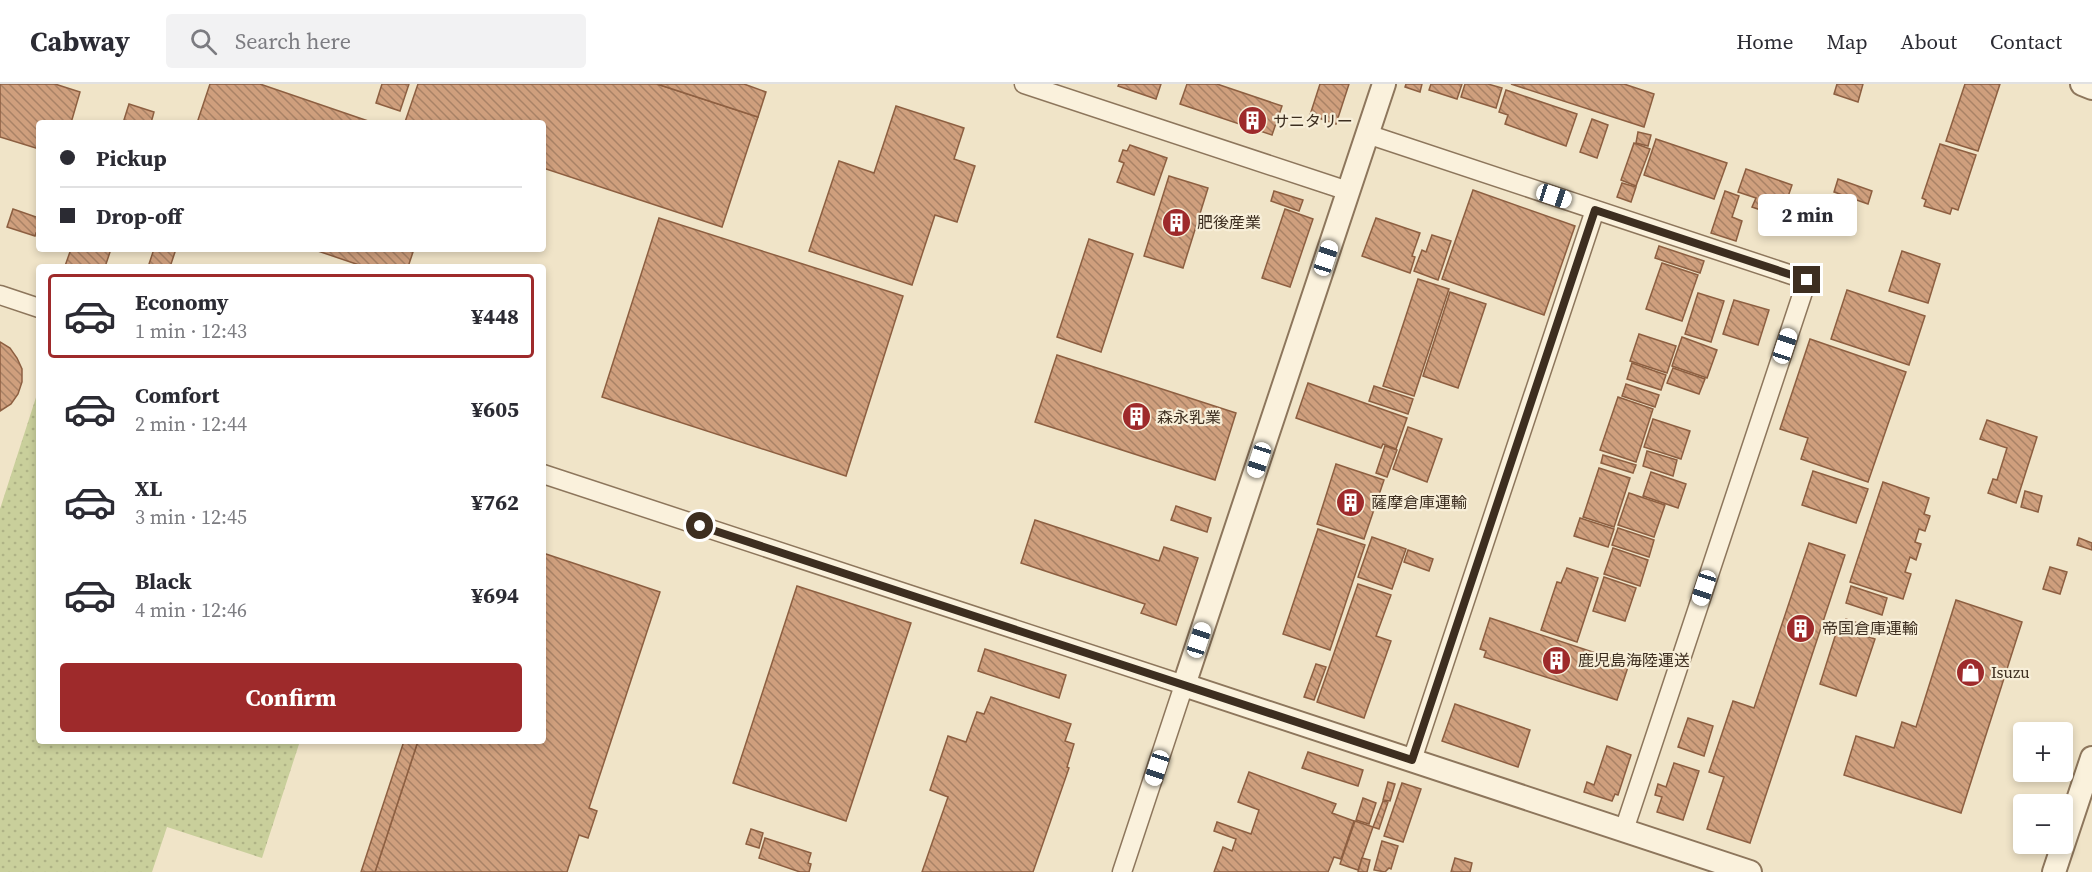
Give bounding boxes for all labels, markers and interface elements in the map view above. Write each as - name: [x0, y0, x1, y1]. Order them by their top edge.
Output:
- search box: [166, 14, 586, 68]
- text: Cabway: [30, 22, 130, 60]
- icon: search: [187, 25, 220, 58]
- text: Search here: [235, 26, 351, 56]
- text: Home: [1736, 27, 1794, 56]
- text: Map: [1827, 27, 1868, 56]
- text: About: [1901, 27, 1957, 56]
- text: Contact: [1990, 27, 2062, 56]
- building icon: サニタリー: [1236, 105, 1268, 137]
- place label: サニタリー: [1273, 110, 1353, 132]
- text: Pickup: [96, 143, 167, 173]
- car: [1534, 182, 1574, 210]
- callout: 2 min: [1758, 193, 1856, 235]
- text: Drop-off: [96, 201, 182, 231]
- text: 2 min: [1782, 201, 1833, 229]
- building icon: 肥後産業: [1160, 206, 1192, 238]
- place label: 肥後産業: [1197, 211, 1261, 233]
- car: [1312, 238, 1340, 278]
- route end: [1793, 266, 1820, 293]
- text: Economy: [135, 287, 229, 317]
- icon: car: [63, 289, 117, 343]
- text: ¥448: [471, 301, 519, 331]
- text: 1 min · 12:43: [135, 317, 247, 345]
- car: [1771, 326, 1799, 366]
- text: Comfort: [135, 380, 219, 410]
- icon: car: [63, 382, 117, 436]
- text: ¥605: [471, 394, 519, 424]
- building icon: 森永乳業: [1120, 401, 1152, 433]
- place label: 森永乳業: [1157, 406, 1221, 428]
- text: 2 min · 12:44: [135, 410, 247, 438]
- car: [1245, 440, 1273, 480]
- text: XL: [135, 473, 162, 503]
- icon: car: [63, 475, 117, 529]
- building icon: 薩摩倉庫運輸: [1334, 486, 1366, 518]
- text: ¥762: [471, 487, 519, 517]
- place label: 薩摩倉庫運輸: [1371, 491, 1467, 513]
- text: 3 min · 12:45: [135, 503, 247, 531]
- route start: [686, 512, 713, 539]
- text: Black: [135, 566, 192, 596]
- icon: car: [63, 568, 117, 622]
- car: [1690, 568, 1718, 608]
- text: ¥694: [471, 580, 519, 610]
- text: 4 min · 12:46: [135, 596, 247, 624]
- building icon: 帝国倉庫運輸: [1785, 612, 1817, 644]
- place label: 帝国倉庫運輸: [1822, 617, 1918, 639]
- car: [1185, 620, 1213, 660]
- building icon: 鹿児島海陸運送: [1541, 644, 1573, 676]
- place label: 鹿児島海陸運送: [1578, 649, 1690, 671]
- shop icon: Isuzu: [1954, 656, 1986, 688]
- place label: Isuzu: [1991, 661, 2030, 683]
- button: Confirm: [60, 663, 522, 732]
- map controls: [2013, 722, 2073, 854]
- button: +: [2013, 722, 2073, 782]
- car: [1143, 748, 1171, 788]
- button: −: [2013, 794, 2073, 854]

